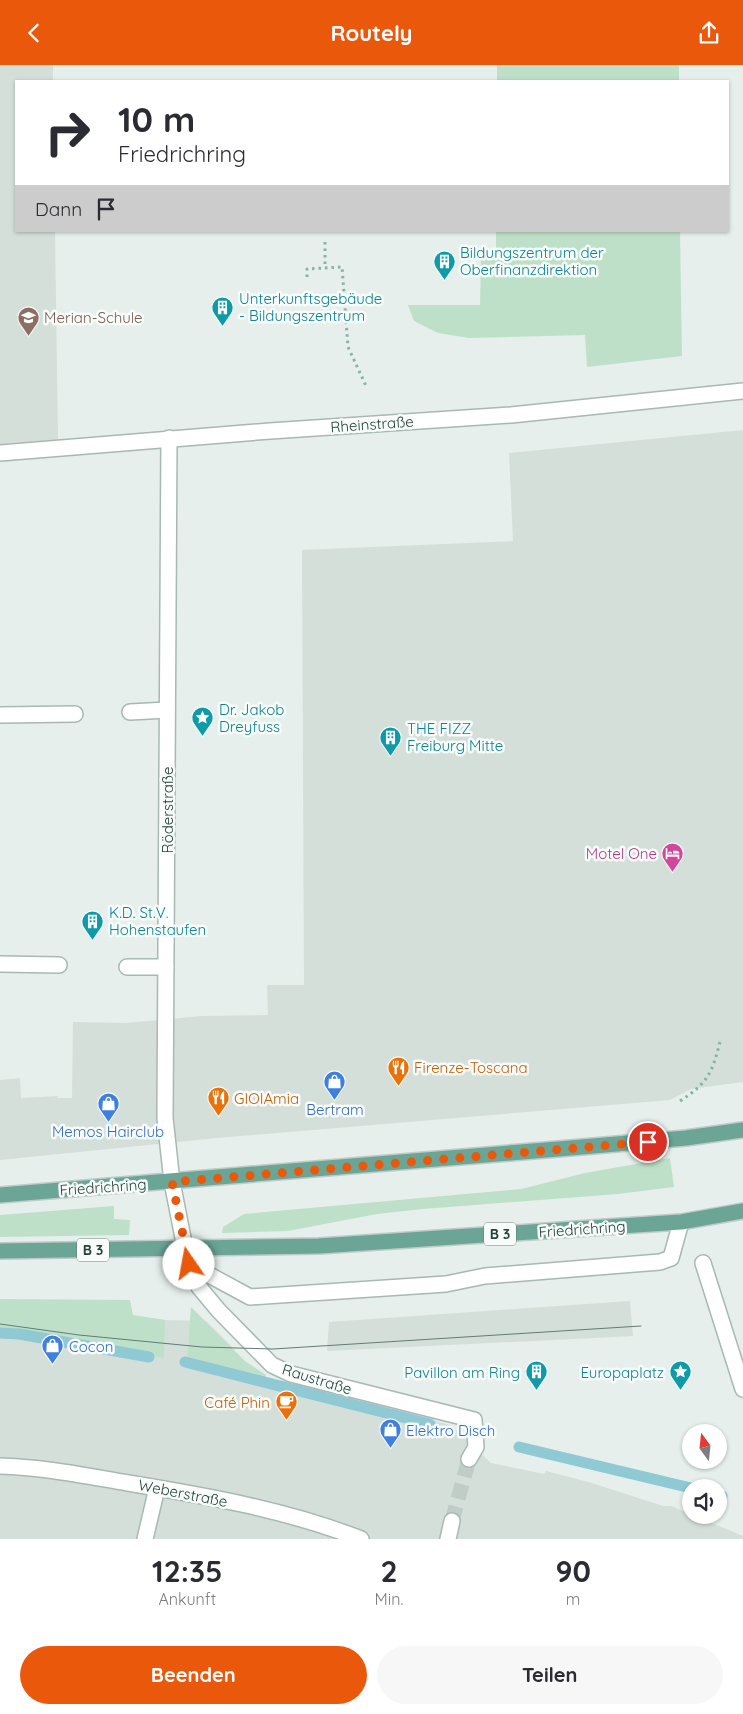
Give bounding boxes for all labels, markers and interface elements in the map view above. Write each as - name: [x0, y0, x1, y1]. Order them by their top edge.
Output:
- icon: back: [20, 19, 48, 47]
- text: Routely: [330, 19, 413, 47]
- icon: share: [695, 19, 723, 47]
- text: 10 m: [118, 97, 195, 141]
- icon: right: [35, 100, 100, 165]
- text: Friedrichring: [118, 140, 246, 168]
- icon: arrive: [92, 195, 120, 223]
- text: Dann: [35, 197, 82, 221]
- place label: Bildungszentrum der Oberfinanzdirektion: [460, 243, 604, 279]
- building icon: Bildungszentrum der Oberfinanzdirektion: [432, 249, 456, 280]
- place label: Unterkunftsgebäude - Bildungszentrum: [239, 289, 382, 325]
- building icon: Unterkunftsgebäude - Bildungszentrum: [211, 295, 235, 326]
- school or university icon: Merian-Schule: [16, 305, 40, 336]
- place label: Merian-Schule: [44, 308, 143, 327]
- street label: Rheinstraße: [330, 412, 414, 436]
- place label: Dr. Jakob Dreyfuss: [219, 700, 284, 736]
- place icon: Dr. Jakob Dreyfuss: [191, 706, 215, 737]
- place label: THE FIZZ Freiburg Mitte: [407, 719, 503, 755]
- building icon: THE FIZZ Freiburg Mitte: [379, 725, 403, 756]
- street label: Röderstraße: [158, 767, 177, 853]
- hotel icon: Motel One: [661, 841, 685, 872]
- place label: Motel One: [586, 844, 657, 863]
- place label: K.D. St.V. Hohenstaufen: [109, 903, 206, 939]
- building icon: K.D. St.V. Hohenstaufen: [81, 909, 105, 940]
- restaurant icon: Firenze-Toscana: [386, 1055, 410, 1086]
- place label: Firenze-Toscana: [414, 1058, 528, 1077]
- shop icon: Bertram: [323, 1069, 347, 1100]
- restaurant icon: GIOIAmia: [206, 1086, 230, 1117]
- place label: GIOIAmia: [234, 1089, 299, 1108]
- shop icon: Memos Hairclub: [96, 1091, 120, 1122]
- place label: Bertram: [306, 1100, 364, 1119]
- pin: [627, 1121, 669, 1163]
- place label: Memos Hairclub: [52, 1122, 164, 1141]
- icon: arrive: [634, 1128, 662, 1156]
- street label: Friedrichring: [59, 1174, 147, 1200]
- street label: Friedrichring: [538, 1216, 626, 1242]
- road number: B 3: [484, 1223, 516, 1245]
- position arrow: [162, 1237, 214, 1289]
- road number: B 3: [77, 1239, 109, 1261]
- shop icon: Cocon: [41, 1334, 65, 1365]
- place label: Cocon: [69, 1337, 113, 1356]
- street label: Raustraße: [280, 1359, 354, 1399]
- building icon: Pavillon am Ring: [524, 1360, 548, 1391]
- place icon: Europaplatz: [668, 1360, 692, 1391]
- place label: Pavillon am Ring: [404, 1363, 520, 1382]
- place label: Europaplatz: [581, 1363, 664, 1382]
- cafe icon: Café Phin: [274, 1390, 298, 1421]
- place label: Café Phin: [204, 1393, 270, 1412]
- shop icon: Elektro Disch: [378, 1418, 402, 1449]
- place label: Elektro Disch: [406, 1421, 495, 1440]
- north arrow: [682, 1424, 728, 1469]
- map controls: [682, 1424, 727, 1524]
- street label: Weberstraße: [137, 1475, 229, 1511]
- button: sound: [682, 1479, 727, 1524]
- text: 12:35: [152, 1552, 222, 1590]
- text: 2: [380, 1552, 397, 1590]
- text: 90: [555, 1552, 591, 1590]
- text: Ankunft: [158, 1589, 216, 1609]
- text: Min.: [375, 1589, 403, 1609]
- text: m: [566, 1589, 580, 1609]
- button: Beenden: [20, 1646, 367, 1704]
- button: Teilen: [377, 1646, 723, 1704]

